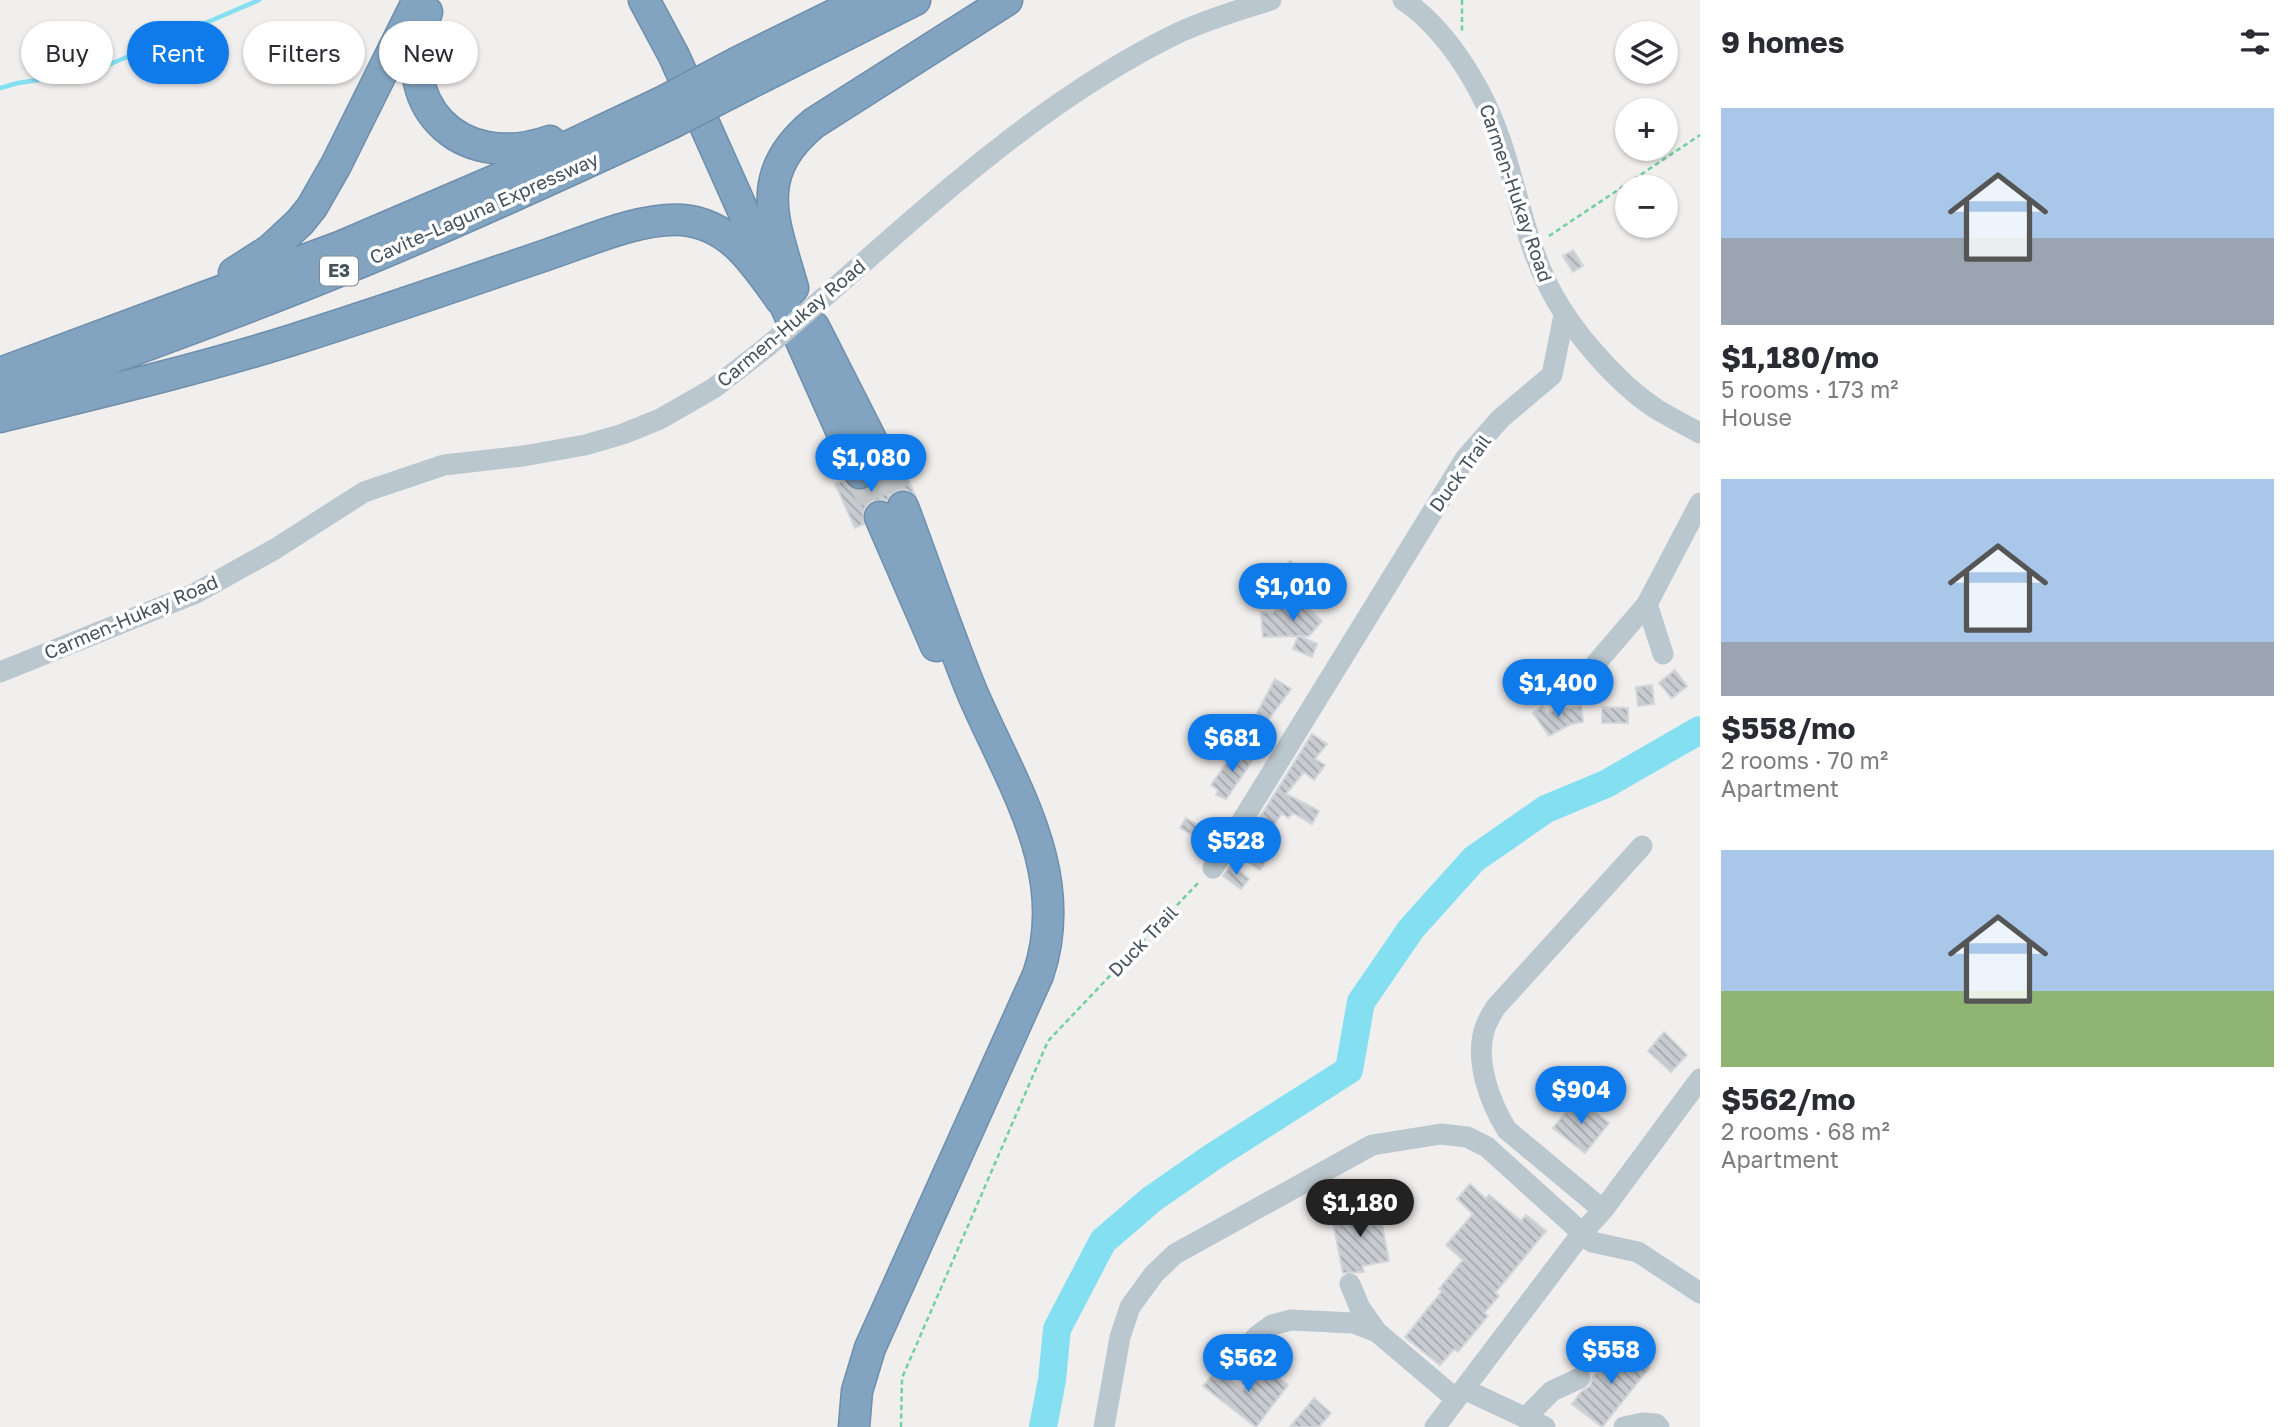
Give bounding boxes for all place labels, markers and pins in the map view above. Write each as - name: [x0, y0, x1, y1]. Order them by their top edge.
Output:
- pin: $1,080: [814, 434, 928, 494]
- pin: $1,010: [1236, 564, 1350, 623]
- pin: $1,400: [1501, 660, 1615, 719]
- pin: $681: [1191, 714, 1273, 774]
- pin: $528: [1195, 818, 1277, 877]
- pin: $904: [1540, 1066, 1622, 1126]
- pin: $1,180: [1303, 1180, 1417, 1239]
- pin: $558: [1570, 1326, 1652, 1386]
- pin: $562: [1207, 1334, 1289, 1394]

